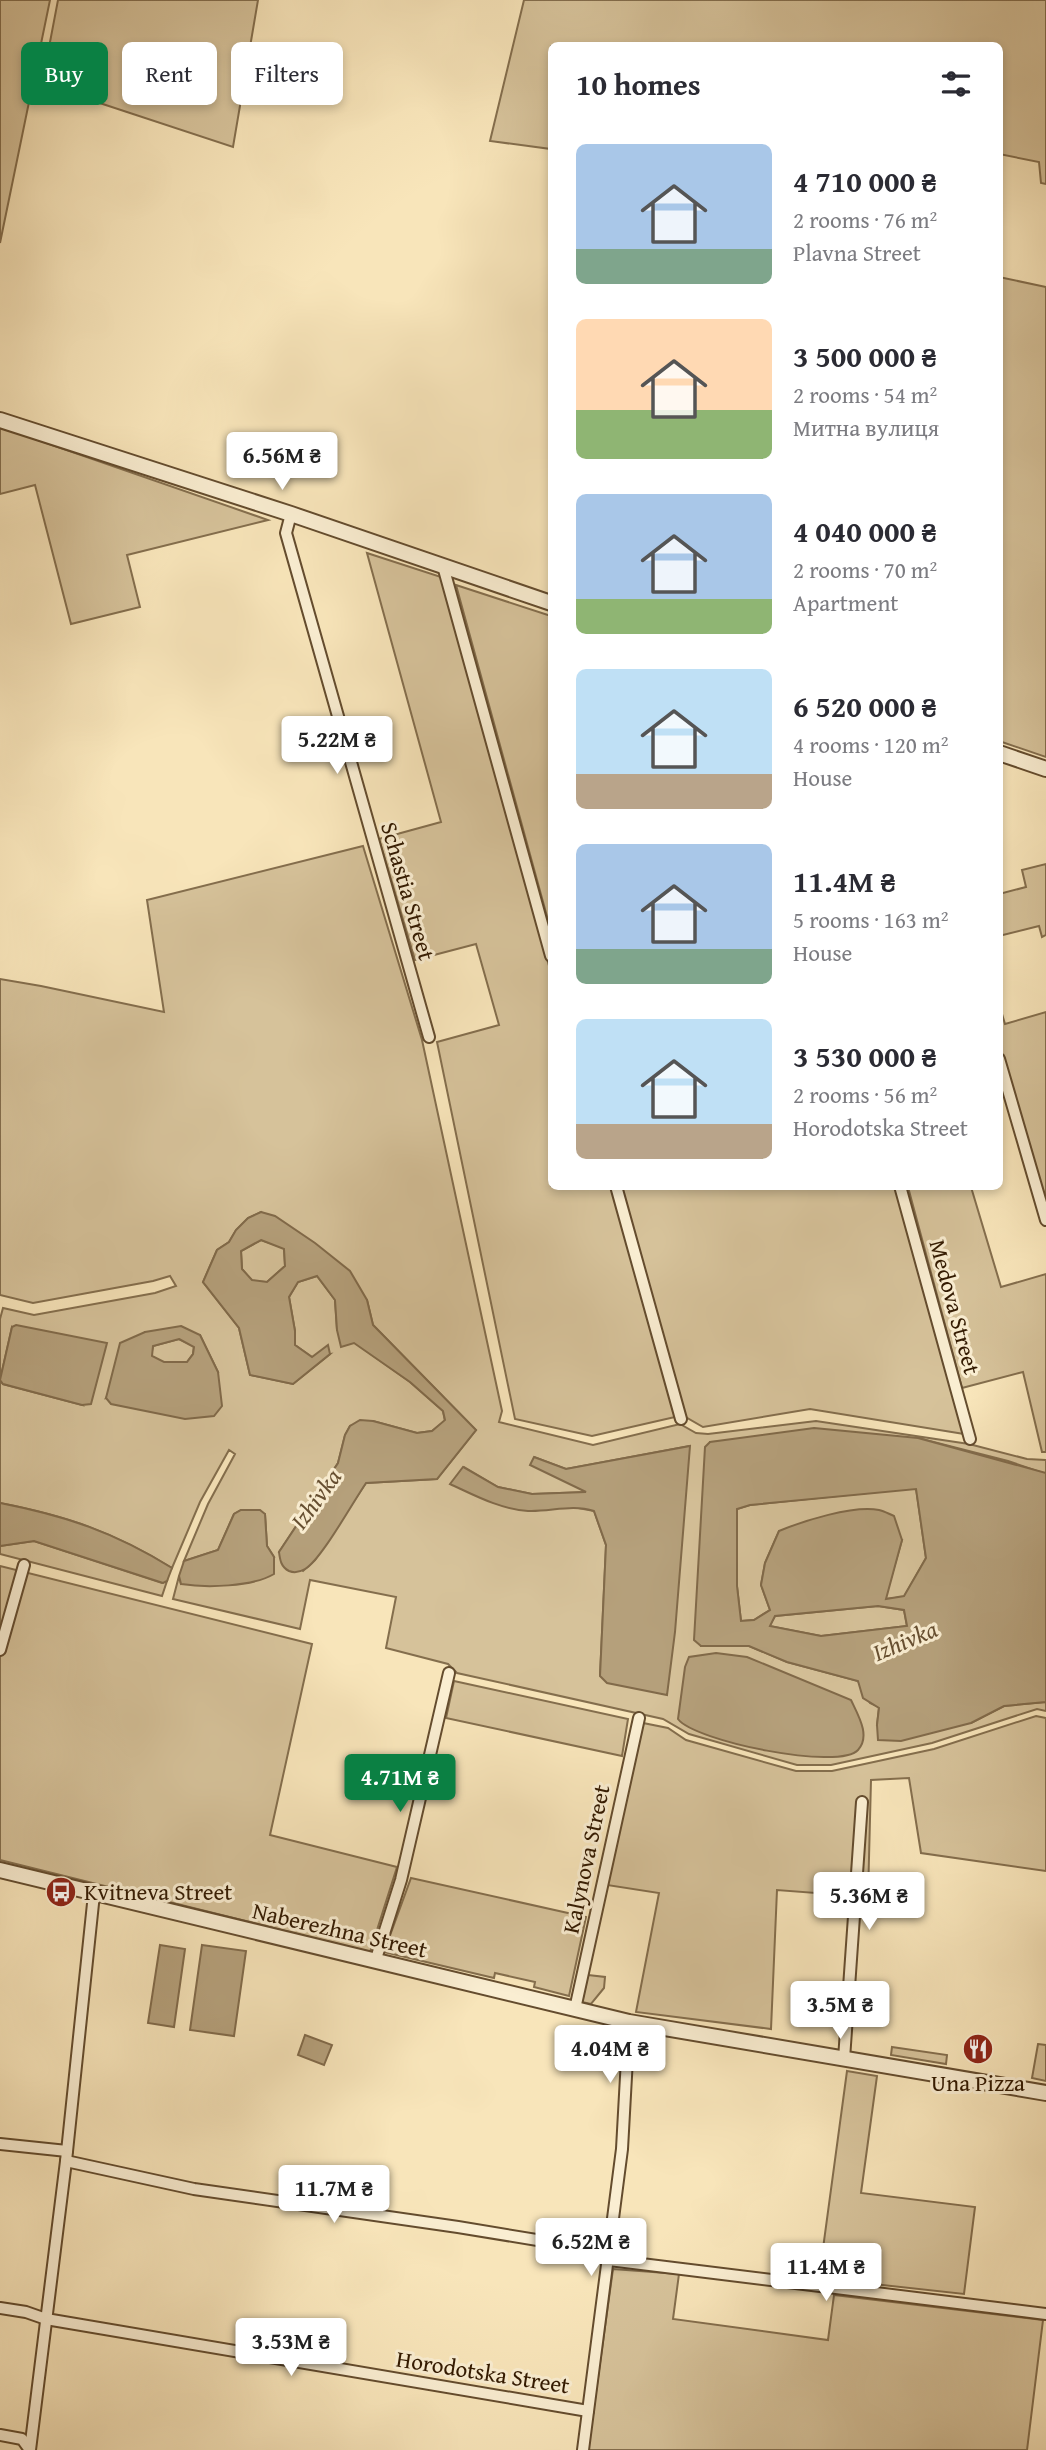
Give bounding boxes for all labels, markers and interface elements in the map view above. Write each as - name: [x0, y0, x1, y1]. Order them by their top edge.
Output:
- chip: Buy: [21, 42, 108, 105]
- chip: Rent: [122, 42, 217, 105]
- chip: Filters: [231, 42, 343, 105]
- text: 10 homes: [576, 62, 701, 106]
- icon: filters: [937, 65, 975, 103]
- text: 4 710 000 ₴: [793, 159, 937, 203]
- icon: home: [632, 172, 716, 256]
- text: 2 rooms · 76 m²: [793, 203, 937, 236]
- text: Plavna Street: [793, 236, 921, 269]
- text: 3 500 000 ₴: [793, 334, 937, 378]
- icon: home: [632, 347, 716, 431]
- text: 2 rooms · 54 m²: [793, 378, 937, 411]
- text: Митна вулиця: [793, 411, 939, 444]
- pin: 6.56M ₴: [217, 433, 347, 492]
- text: 6.56M ₴: [242, 438, 322, 471]
- text: 4 040 000 ₴: [793, 509, 937, 553]
- icon: home: [632, 522, 716, 606]
- text: 2 rooms · 70 m²: [793, 553, 937, 586]
- text: Apartment: [793, 586, 898, 619]
- text: 6 520 000 ₴: [793, 684, 937, 728]
- icon: home: [632, 697, 716, 781]
- pin: 5.22M ₴: [272, 716, 402, 776]
- text: 5.22M ₴: [297, 722, 377, 755]
- text: 4 rooms · 120 m²: [793, 728, 948, 761]
- text: House: [793, 761, 852, 794]
- street label: Schastia Street: [373, 818, 444, 964]
- text: 11.4M ₴: [793, 859, 896, 903]
- icon: home: [632, 872, 716, 956]
- text: 5 rooms · 163 m²: [793, 903, 948, 936]
- text: House: [793, 936, 852, 969]
- text: 3 530 000 ₴: [793, 1034, 937, 1078]
- icon: home: [632, 1047, 716, 1131]
- text: 2 rooms · 56 m²: [793, 1078, 937, 1111]
- text: Horodotska Street: [793, 1111, 968, 1144]
- street label: Medova Street: [922, 1236, 989, 1378]
- water label: Izhivka: [282, 1461, 350, 1536]
- water label: Izhivka: [867, 1611, 943, 1670]
- pin: 4.71M ₴: [335, 1755, 465, 1814]
- text: 4.71M ₴: [360, 1760, 440, 1793]
- street label: Kalynova Street: [554, 1781, 617, 1937]
- pin: 5.36M ₴: [804, 1872, 934, 1932]
- bus stop icon: Kvitneva Street: [44, 1875, 78, 1909]
- place label: Kvitneva Street: [84, 1875, 232, 1908]
- text: 5.36M ₴: [829, 1878, 909, 1911]
- street label: Naberezhna Street: [249, 1893, 431, 1966]
- pin: 3.5M ₴: [783, 1982, 897, 2041]
- text: 3.5M ₴: [806, 1987, 874, 2020]
- pin: 4.04M ₴: [545, 2025, 675, 2085]
- text: 4.04M ₴: [570, 2031, 650, 2064]
- restaurant icon: Una Pizza: [961, 2032, 995, 2066]
- place label: Una Pizza: [931, 2066, 1025, 2099]
- pin: 11.7M ₴: [269, 2166, 399, 2225]
- text: 11.7M ₴: [294, 2171, 374, 2204]
- pin: 6.52M ₴: [526, 2218, 656, 2278]
- text: 6.52M ₴: [551, 2224, 631, 2257]
- pin: 11.4M ₴: [761, 2244, 891, 2303]
- text: 11.4M ₴: [786, 2249, 866, 2282]
- pin: 3.53M ₴: [226, 2318, 356, 2378]
- text: 3.53M ₴: [251, 2324, 331, 2357]
- street label: Horodotska Street: [394, 2342, 572, 2401]

